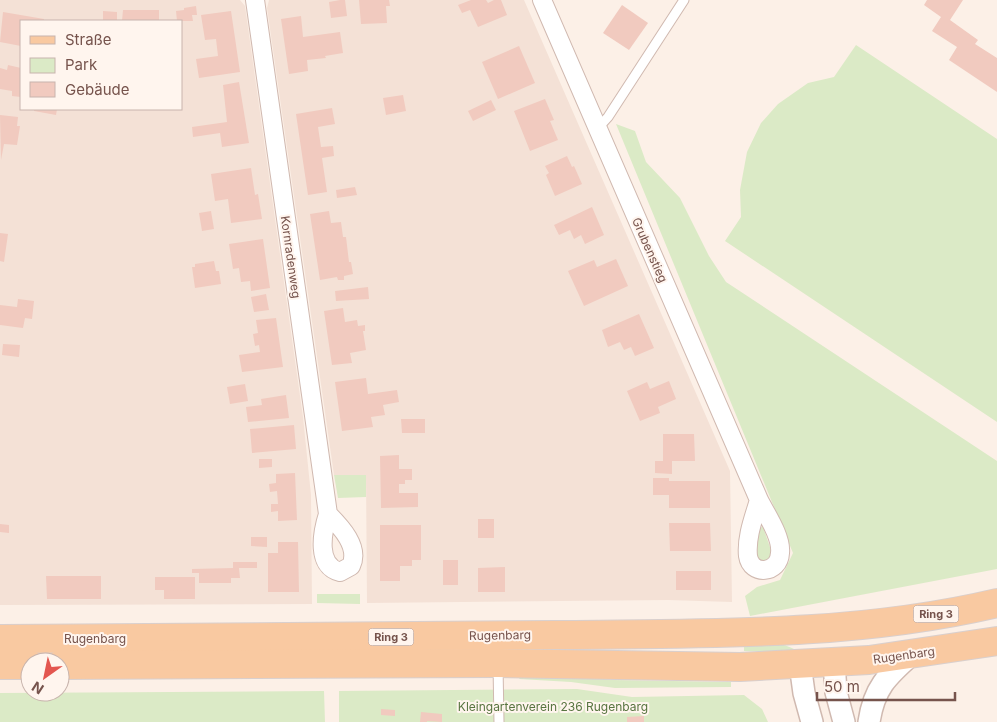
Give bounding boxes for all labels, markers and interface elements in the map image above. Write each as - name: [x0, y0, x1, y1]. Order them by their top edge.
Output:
- legend: [20, 20, 182, 110]
- text: Straße: [65, 30, 112, 49]
- text: Park: [65, 55, 98, 74]
- text: Gebäude: [65, 80, 130, 99]
- street label: Kornradenweg: [278, 215, 304, 299]
- street label: Grubenstieg: [629, 215, 671, 285]
- road number: Ring 3: [914, 606, 958, 622]
- street label: Rugenbarg: [469, 627, 531, 643]
- road number: Ring 3: [368, 628, 414, 646]
- street label: Rugenbarg: [64, 631, 126, 646]
- street label: Rugenbarg: [872, 643, 936, 667]
- north arrow: [20, 652, 70, 702]
- scale bar: [817, 670, 954, 702]
- text: 50 m: [824, 677, 860, 696]
- text: N: [29, 678, 47, 698]
- park label: Kleingartenverein 236 Rugenbarg: [458, 699, 648, 714]

